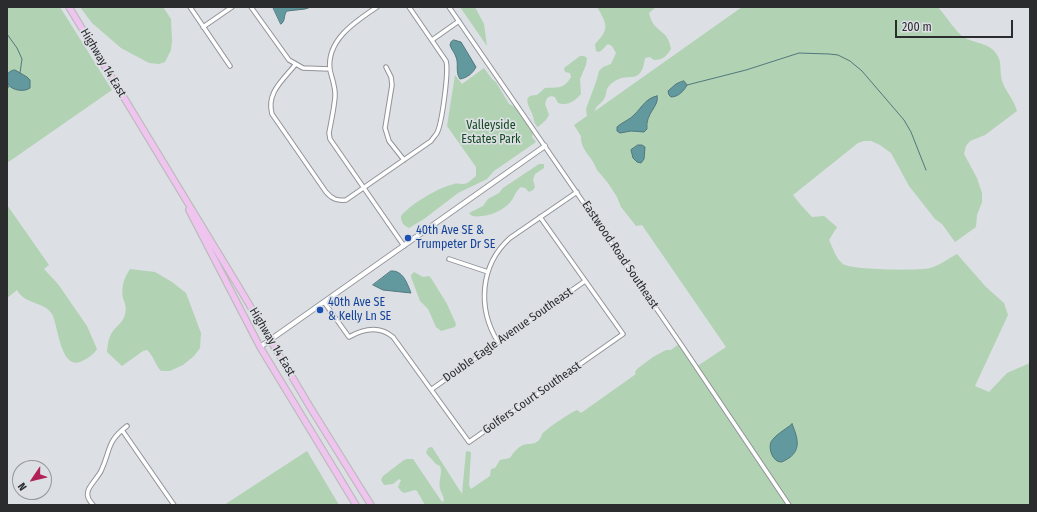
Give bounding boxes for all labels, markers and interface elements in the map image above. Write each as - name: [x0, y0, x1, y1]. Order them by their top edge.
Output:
- scale bar: [897, 12, 1015, 38]
- text: 200 m: [902, 20, 932, 34]
- street label: Highway 14 East: [77, 26, 129, 100]
- park label: Valleyside Estates Park: [461, 119, 521, 147]
- street label: Eastwood Road Southeast: [578, 198, 662, 312]
- place label: 40th Ave SE & Trumpeter Dr SE: [416, 224, 495, 252]
- marker: 40th Ave SE & Trumpeter Dr SE: [403, 233, 413, 243]
- street label: Double Eagle Avenue Southeast: [440, 285, 576, 385]
- place label: 40th Ave SE & Kelly Ln SE: [328, 296, 391, 324]
- street label: Highway 14 East: [246, 305, 298, 379]
- marker: 40th Ave SE & Kelly Ln SE: [315, 305, 325, 315]
- street label: Golfers Court Southeast: [480, 359, 584, 437]
- north arrow: [12, 460, 52, 500]
- text: N: [15, 480, 30, 493]

